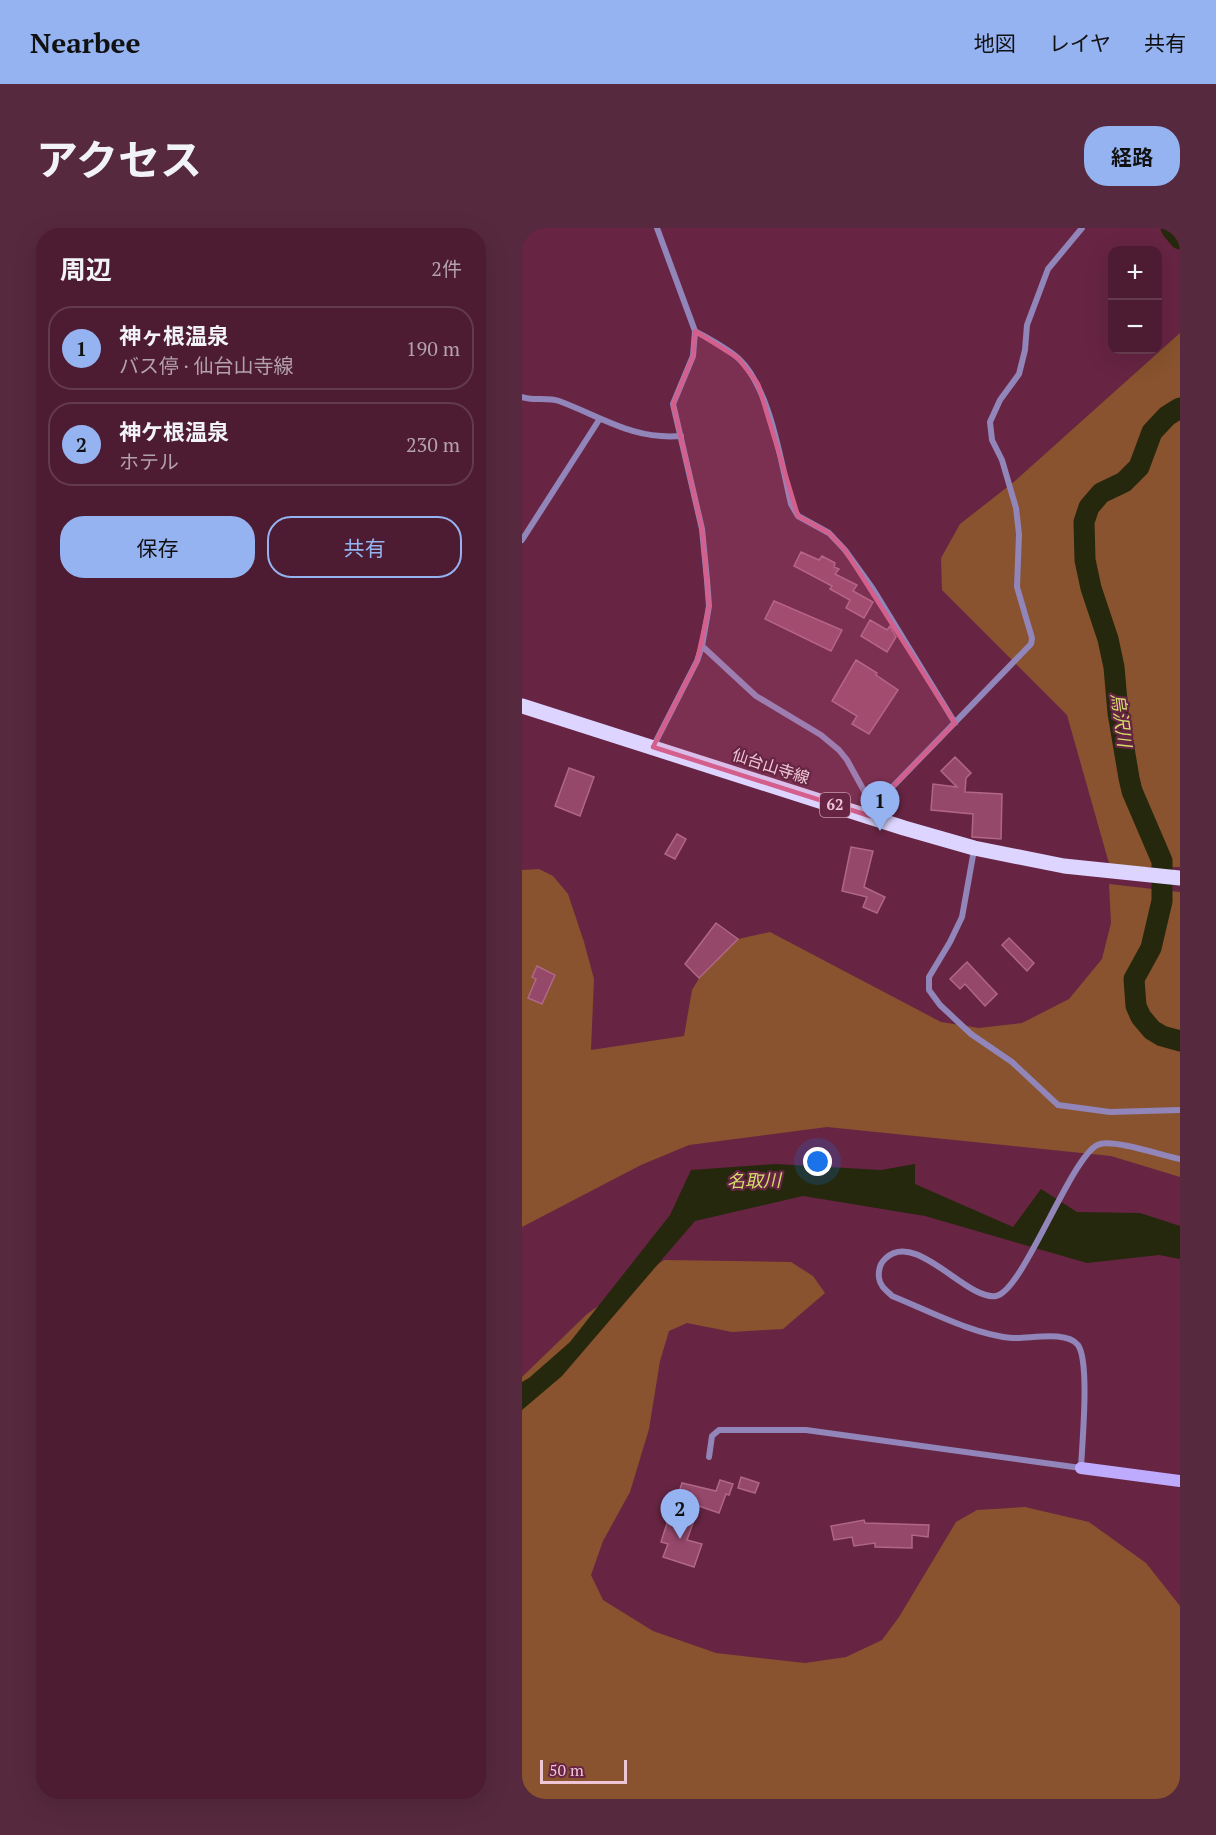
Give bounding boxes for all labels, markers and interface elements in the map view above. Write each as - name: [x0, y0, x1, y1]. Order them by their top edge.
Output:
- text: Nearbee: [30, 24, 140, 61]
- text: 地図: [974, 29, 1016, 57]
- text: レイヤ: [1049, 29, 1111, 57]
- text: 共有: [1144, 29, 1186, 57]
- button: 経路: [1084, 126, 1180, 186]
- text: アクセス: [36, 131, 202, 187]
- map controls: [1108, 246, 1162, 354]
- button: +: [1108, 246, 1162, 300]
- text: 周辺: [60, 252, 112, 286]
- text: 2件: [431, 255, 462, 282]
- button: −: [1108, 300, 1162, 354]
- text: 神ヶ根温泉: [119, 321, 229, 350]
- text: 1: [76, 335, 87, 362]
- text: 190 m: [406, 335, 460, 362]
- text: バス停 · 仙台山寺線: [119, 352, 294, 379]
- text: 神ケ根温泉: [119, 417, 229, 446]
- text: 2: [76, 431, 87, 458]
- text: 230 m: [406, 431, 460, 458]
- text: ホテル: [119, 448, 179, 475]
- button: 保存: [60, 516, 255, 578]
- button: 共有: [267, 516, 462, 578]
- water label: 烏沢川: [1106, 691, 1138, 750]
- street label: 仙台山寺線: [730, 743, 812, 789]
- pin: 1: [860, 782, 900, 831]
- road number: 62: [820, 793, 850, 817]
- your location: [803, 1147, 832, 1176]
- water label: 名取川: [727, 1167, 783, 1192]
- pin: 2: [660, 1490, 700, 1539]
- scale bar: [540, 1757, 627, 1784]
- text: 50 m: [549, 1759, 584, 1781]

